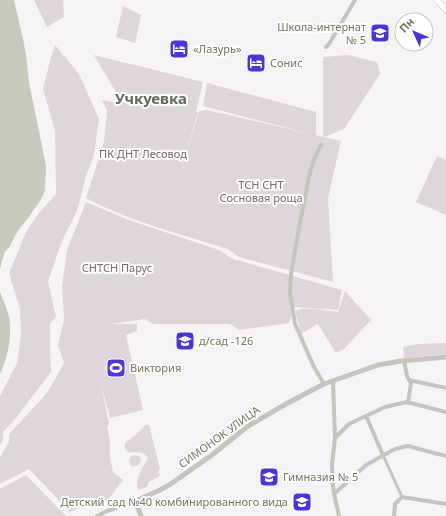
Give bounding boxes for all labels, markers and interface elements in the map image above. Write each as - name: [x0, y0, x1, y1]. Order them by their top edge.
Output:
- north arrow: [394, 12, 434, 52]
- text: Пн: [396, 14, 417, 36]
- place label: Школа-интернат № 5: [277, 19, 366, 47]
- school or university icon: Школа-интернат № 5: [369, 22, 391, 44]
- hotel icon: «Лазурь»: [168, 38, 190, 60]
- place label: «Лазурь»: [193, 41, 242, 56]
- hotel icon: Сонис: [245, 52, 267, 74]
- place label: Сонис: [270, 55, 303, 70]
- district label: Учкуевка: [115, 88, 187, 108]
- park label: ПК ДНТ Лесовод: [99, 146, 187, 161]
- park label: ТСН СНТ Сосновая роща: [219, 177, 303, 205]
- park label: СНТСН Парус: [82, 260, 152, 275]
- school or university icon: д/сад -126: [174, 330, 196, 352]
- place label: д/сад -126: [199, 333, 253, 348]
- sports icon: Виктория: [105, 357, 127, 379]
- place label: Виктория: [130, 360, 181, 375]
- street label: СИМОНОК УЛИЦА: [175, 401, 263, 471]
- school or university icon: Гимназия № 5: [258, 466, 280, 488]
- place label: Гимназия № 5: [283, 469, 358, 484]
- school or university icon: Детский сад №40 комбинированного вида: [291, 491, 313, 513]
- place label: Детский сад №40 комбинированного вида: [60, 494, 288, 509]

